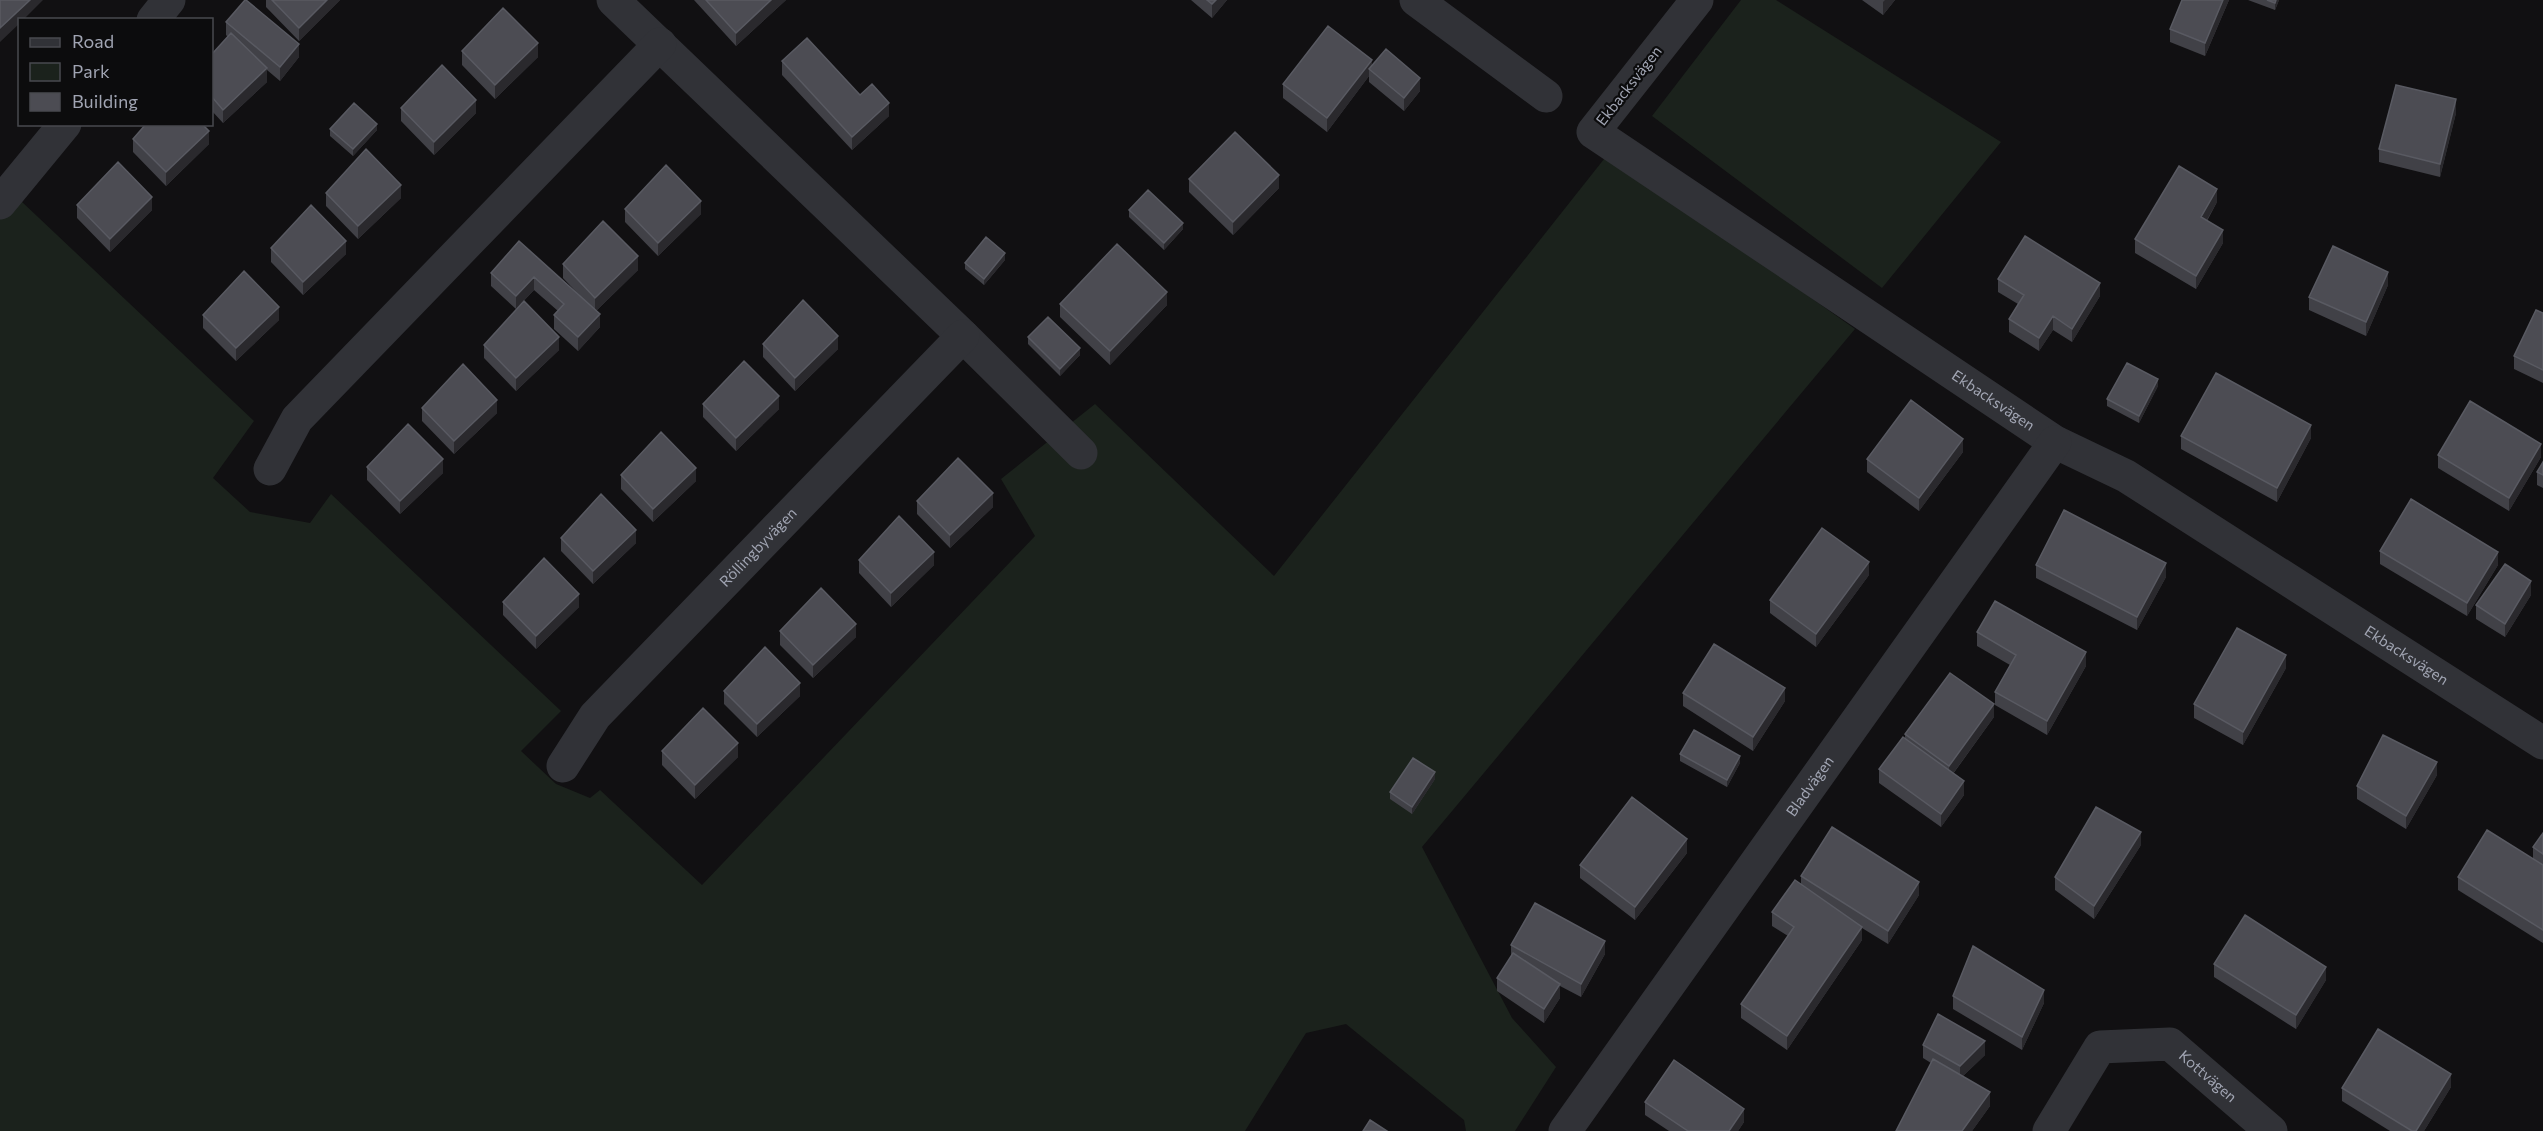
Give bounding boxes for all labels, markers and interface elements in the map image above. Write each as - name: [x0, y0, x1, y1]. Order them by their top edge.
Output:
- legend: [18, 18, 213, 126]
- text: Road: [72, 30, 114, 52]
- street label: Ekbacksvägen: [1592, 42, 1665, 129]
- text: Park: [72, 60, 110, 82]
- text: Building: [72, 90, 138, 112]
- street label: Ekbacksvägen: [1949, 366, 2039, 434]
- street label: Röllingbyvägen: [715, 503, 800, 590]
- street label: Ekbacksvägen: [2362, 621, 2452, 688]
- street label: Bladvägen: [1782, 752, 1837, 819]
- street label: Kottvägen: [2176, 1046, 2241, 1106]

